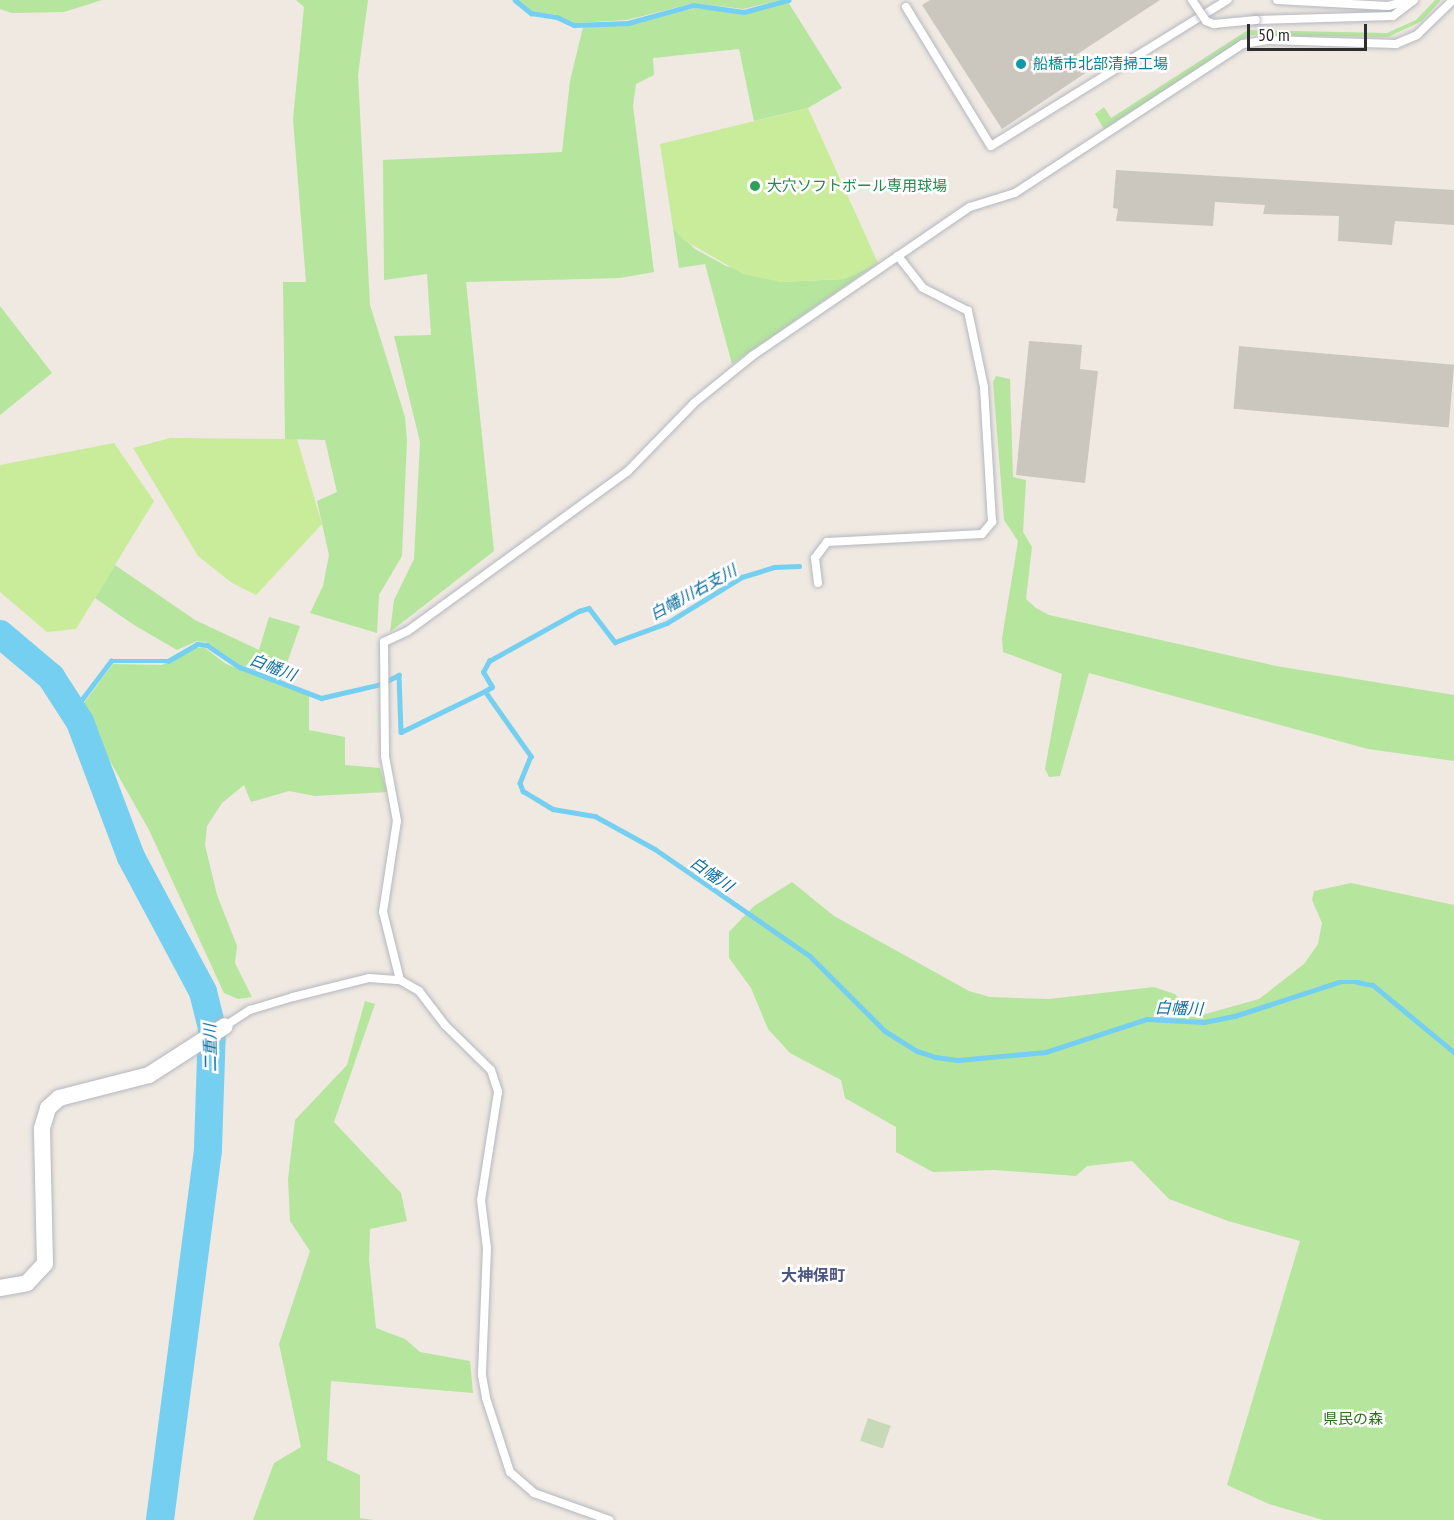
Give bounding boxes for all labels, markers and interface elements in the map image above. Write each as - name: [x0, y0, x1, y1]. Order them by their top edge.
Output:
- scale bar: [1250, 12, 1370, 50]
- text: 50 m: [1258, 23, 1290, 46]
- place label: 船橋市北部清掃工場: [1033, 55, 1168, 73]
- marker: 船橋市北部清掃工場: [1014, 57, 1028, 71]
- place label: 大穴ソフトボール専用球場: [767, 177, 947, 195]
- marker: 大穴ソフトボール専用球場: [748, 179, 762, 193]
- water label: 白幡川右支川: [646, 560, 740, 624]
- water label: 白幡川: [247, 649, 299, 685]
- water label: 白幡川: [687, 852, 737, 896]
- water label: 白幡川: [1155, 998, 1203, 1018]
- water label: 二重川: [200, 1024, 220, 1072]
- district label: 大神保町: [781, 1265, 845, 1285]
- park label: 県民の森: [1323, 1410, 1383, 1428]

